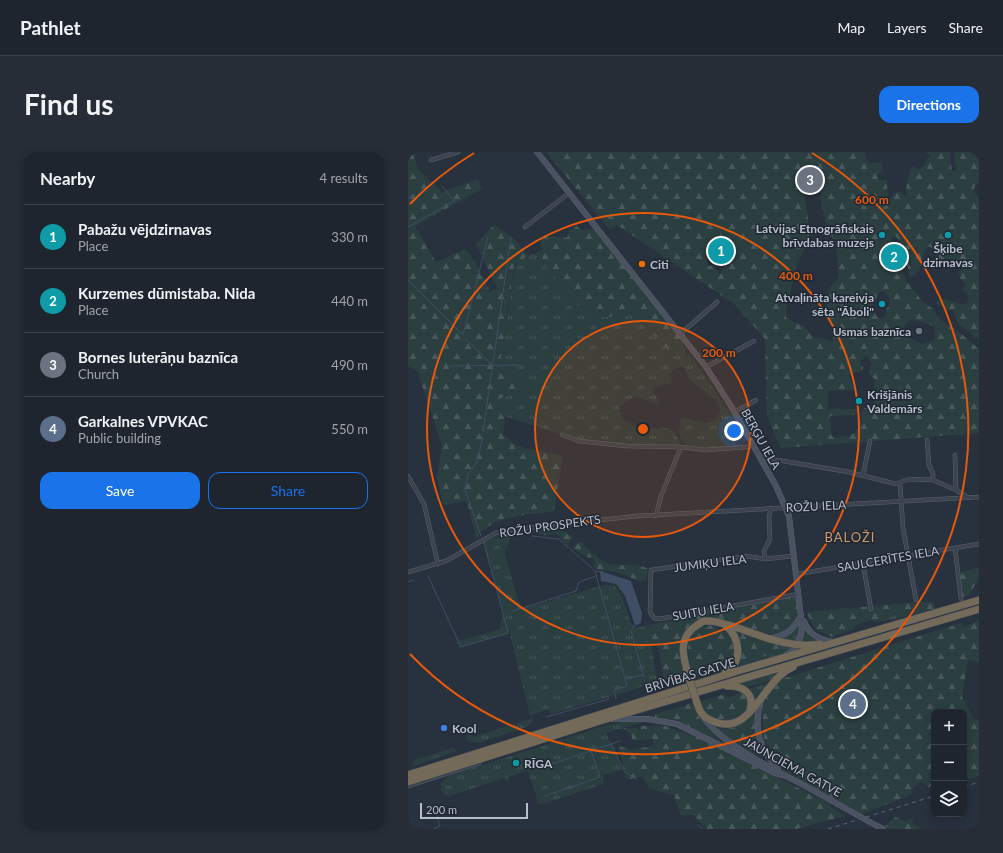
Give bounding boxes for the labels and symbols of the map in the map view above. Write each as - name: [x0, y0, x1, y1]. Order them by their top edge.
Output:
- pin: 3: [797, 165, 823, 195]
- text: 600 m: [855, 192, 889, 207]
- place label: Latvijas Etnogrāfiskais brīvdabas muzejs: [756, 221, 874, 250]
- marker: Latvijas Etnogrāfiskais brīvdabas muzejs: [877, 230, 887, 240]
- marker: Šķibe dzirnavas: [943, 230, 953, 240]
- pin: 1: [708, 236, 734, 266]
- place label: Šķibe dzirnavas: [923, 241, 973, 270]
- pin: 2: [881, 242, 907, 272]
- place label: Citi: [650, 257, 669, 272]
- marker: Citi: [637, 259, 647, 269]
- text: 400 m: [779, 268, 813, 283]
- place label: Atvaļināta kareivja sēta "Āboli": [774, 290, 874, 319]
- marker: Atvaļināta kareivja sēta "Āboli": [877, 299, 887, 309]
- place label: Usmas baznīca: [833, 324, 911, 339]
- marker: Usmas baznīca: [914, 326, 924, 336]
- text: 200 m: [702, 345, 736, 360]
- place label: Krišjānis Valdemārs: [866, 387, 923, 416]
- marker: Krišjānis Valdemārs: [854, 396, 864, 406]
- street label: BERĢU IELA: [738, 406, 784, 473]
- your location: [724, 421, 744, 441]
- centre of rings: [636, 422, 650, 436]
- street label: ROŽU IELA: [785, 497, 847, 515]
- street label: ROŽU PROSPEKTS: [498, 511, 602, 541]
- district label: BALOŽI: [825, 529, 875, 545]
- street label: SAULCERĪTES IELA: [836, 543, 941, 575]
- street label: JUMIĶU IELA: [673, 551, 748, 575]
- street label: SUITU IELA: [671, 598, 736, 624]
- street label: BRĪVĪBAS GATVE: [643, 654, 737, 696]
- pin: 4: [840, 689, 866, 719]
- place label: Kool: [452, 721, 477, 736]
- marker: Kool: [439, 723, 449, 733]
- street label: JAUNCIEMA GATVE: [742, 734, 844, 800]
- place label: RĪGA: [524, 756, 553, 771]
- marker: RĪGA: [511, 758, 521, 768]
- scale bar: [420, 801, 528, 820]

